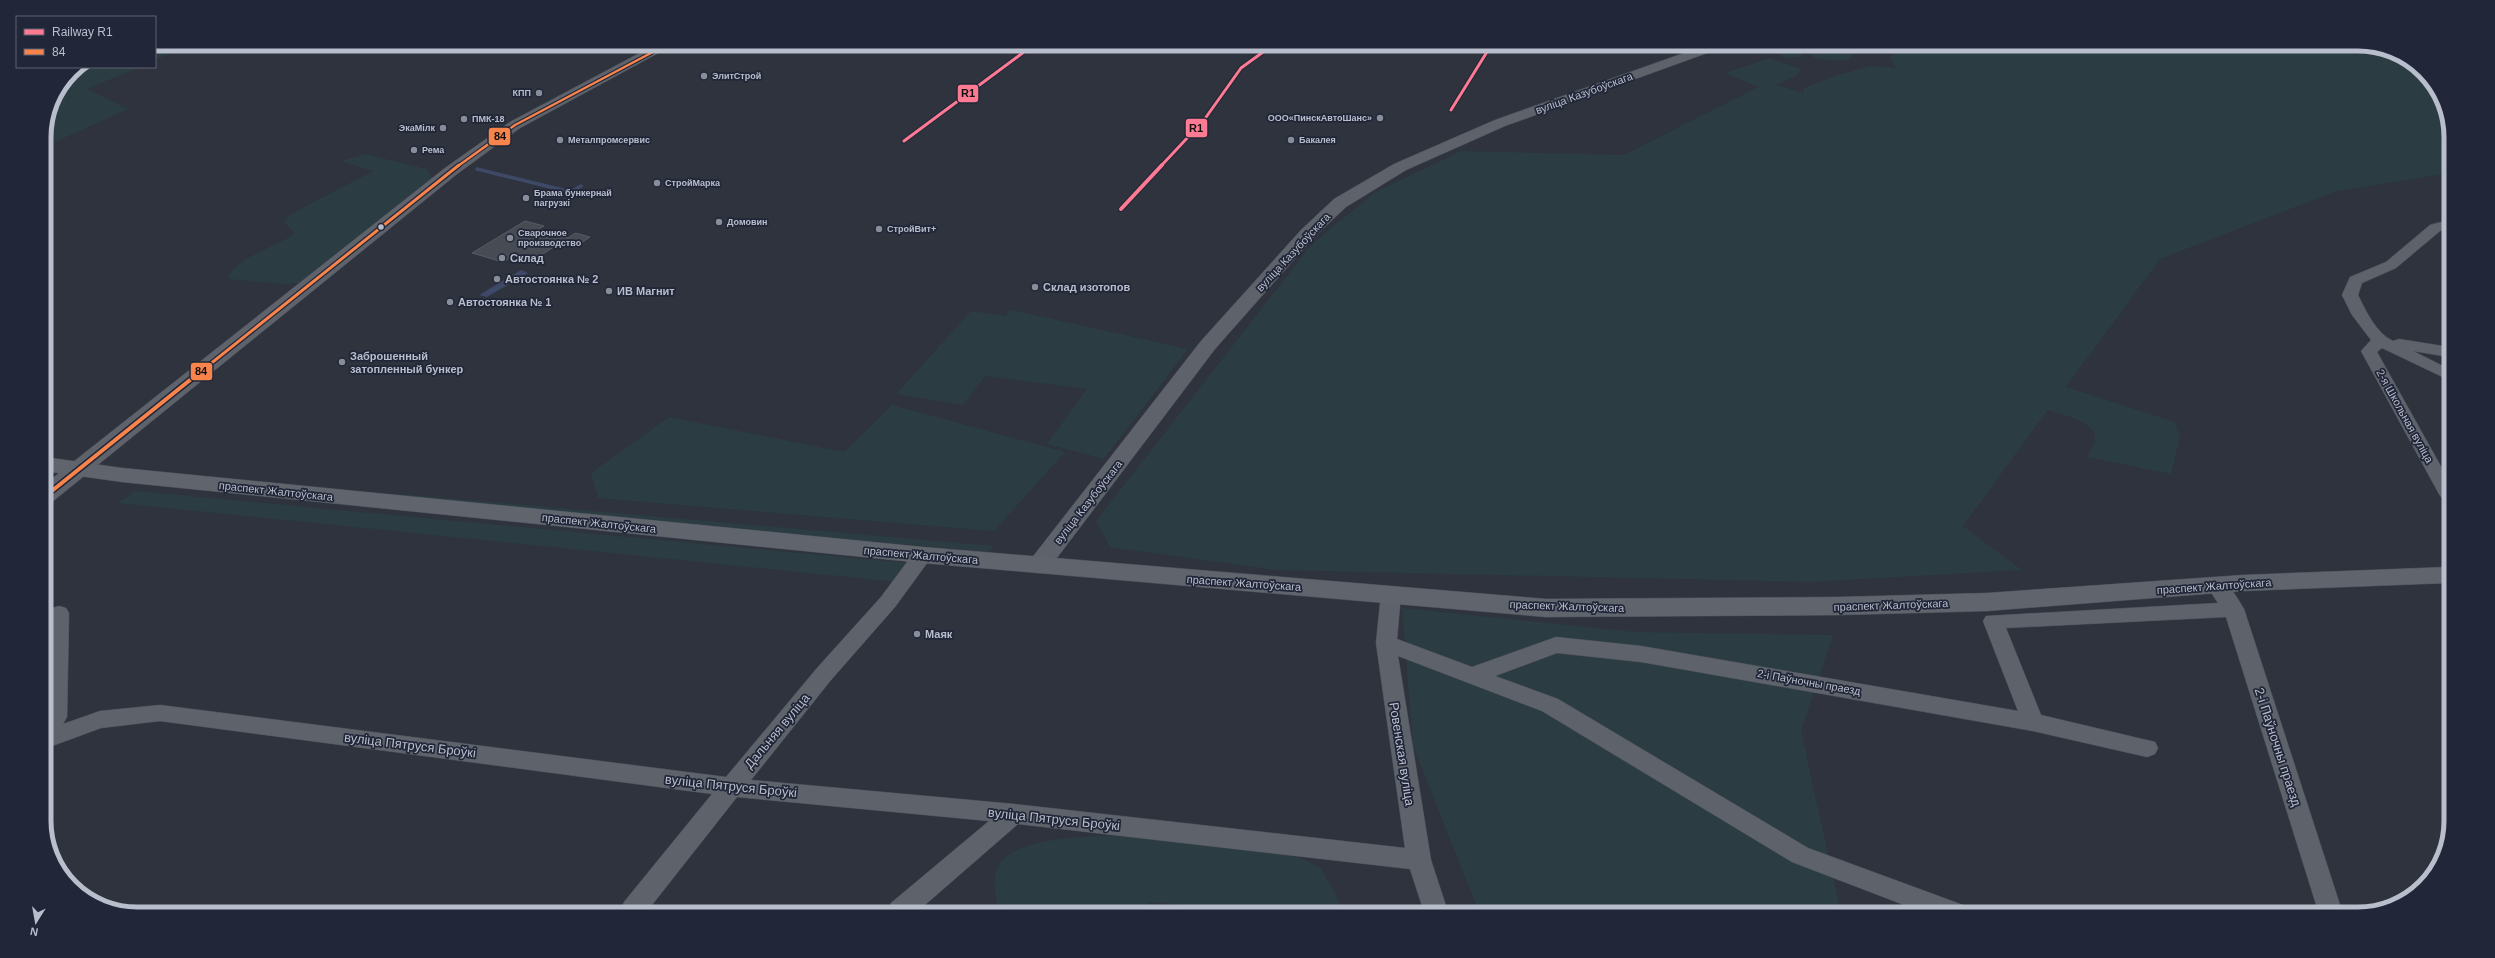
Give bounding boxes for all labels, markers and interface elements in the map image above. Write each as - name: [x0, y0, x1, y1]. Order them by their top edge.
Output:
- legend: [16, 16, 156, 68]
- text: Railway R1: [52, 25, 113, 39]
- text: 84: [52, 45, 66, 59]
- street label: вуліца Казубоўскага: [1534, 70, 1635, 116]
- marker: ЭлитСтрой: [699, 71, 709, 81]
- place label: ЭлитСтрой: [712, 71, 761, 81]
- line badge: R1: [957, 84, 979, 103]
- text: R1: [961, 87, 975, 99]
- place label: КПП: [513, 88, 531, 98]
- marker: КПП: [534, 88, 544, 98]
- place label: ООО«ПинскАвтоШанс»: [1268, 113, 1372, 123]
- marker: ООО«ПинскАвтоШанс»: [1375, 113, 1385, 123]
- marker: ПМК-18: [459, 114, 469, 124]
- place label: ПМК-18: [472, 114, 504, 124]
- line badge: R1: [1185, 118, 1208, 138]
- text: R1: [1189, 122, 1203, 134]
- place label: ЭкаМілк: [399, 123, 435, 133]
- marker: ЭкаМілк: [438, 123, 448, 133]
- line badge: 84: [488, 127, 511, 146]
- text: 84: [494, 130, 507, 142]
- marker: Металпромсервис: [555, 135, 565, 145]
- place label: Металпромсервис: [568, 135, 650, 145]
- marker: Бакалея: [1286, 135, 1296, 145]
- place label: Бакалея: [1299, 135, 1336, 145]
- marker: Рема: [409, 145, 419, 155]
- place label: Рема: [422, 145, 445, 155]
- marker: СтройМарка: [652, 178, 662, 188]
- place label: СтройМарка: [665, 178, 721, 188]
- place label: Брама бункернай пагрузкі: [534, 188, 612, 208]
- marker: Брама бункернай пагрузкі: [521, 193, 531, 203]
- street label: вуліца Казубоўскага: [1254, 210, 1333, 294]
- marker: Домовин: [714, 217, 724, 227]
- place label: Домовин: [727, 217, 767, 227]
- unlabelled marker: [376, 222, 386, 232]
- marker: СтройВит+: [874, 224, 884, 234]
- place label: СтройВит+: [887, 224, 936, 234]
- place label: Сварочное производство: [518, 228, 582, 248]
- marker: Сварочное производство: [505, 233, 515, 243]
- place label: Склад: [510, 252, 544, 264]
- marker: Склад: [497, 253, 507, 263]
- place label: Автостоянка № 2: [505, 273, 599, 285]
- marker: Автостоянка № 2: [492, 274, 502, 284]
- place label: Склад изотопов: [1043, 281, 1130, 293]
- marker: Склад изотопов: [1030, 282, 1040, 292]
- place label: ИВ Магнит: [617, 285, 675, 297]
- marker: ИВ Магнит: [604, 286, 614, 296]
- place label: Автостоянка № 1: [458, 296, 552, 308]
- marker: Автостоянка № 1: [445, 297, 455, 307]
- place label: Заброшенный затопленный бункер: [350, 350, 464, 375]
- marker: Заброшенный затопленный бункер: [337, 357, 347, 367]
- line badge: 84: [190, 362, 213, 381]
- text: 84: [195, 365, 208, 377]
- street label: 2-я Школьная вуліца: [2374, 367, 2436, 466]
- street label: вуліца Казубоўскага: [1052, 457, 1125, 546]
- street label: праспект Жалтоўскага: [218, 479, 335, 503]
- street label: праспект Жалтоўскага: [541, 511, 658, 535]
- street label: праспект Жалтоўскага: [863, 544, 980, 566]
- street label: праспект Жалтоўскага: [1186, 573, 1303, 593]
- street label: праспект Жалтоўскага: [2156, 576, 2273, 596]
- street label: праспект Жалтоўскага: [1833, 597, 1949, 613]
- street label: праспект Жалтоўскага: [1509, 598, 1625, 614]
- place label: Маяк: [925, 628, 953, 640]
- marker: Маяк: [912, 629, 922, 639]
- street label: 2-і Паўночны праезд: [1756, 667, 1862, 697]
- street label: 2-і Паўночны праезд: [2252, 686, 2304, 809]
- street label: Дальняя вуліца: [741, 690, 813, 772]
- street label: Ровенская вуліца: [1386, 701, 1418, 808]
- street label: вуліца Пятруся Броўкі: [343, 729, 477, 761]
- street label: вуліца Пятруся Броўкі: [664, 772, 798, 800]
- street label: вуліца Пятруся Броўкі: [987, 805, 1121, 833]
- north arrow: [16, 902, 56, 942]
- text: N: [29, 925, 39, 938]

